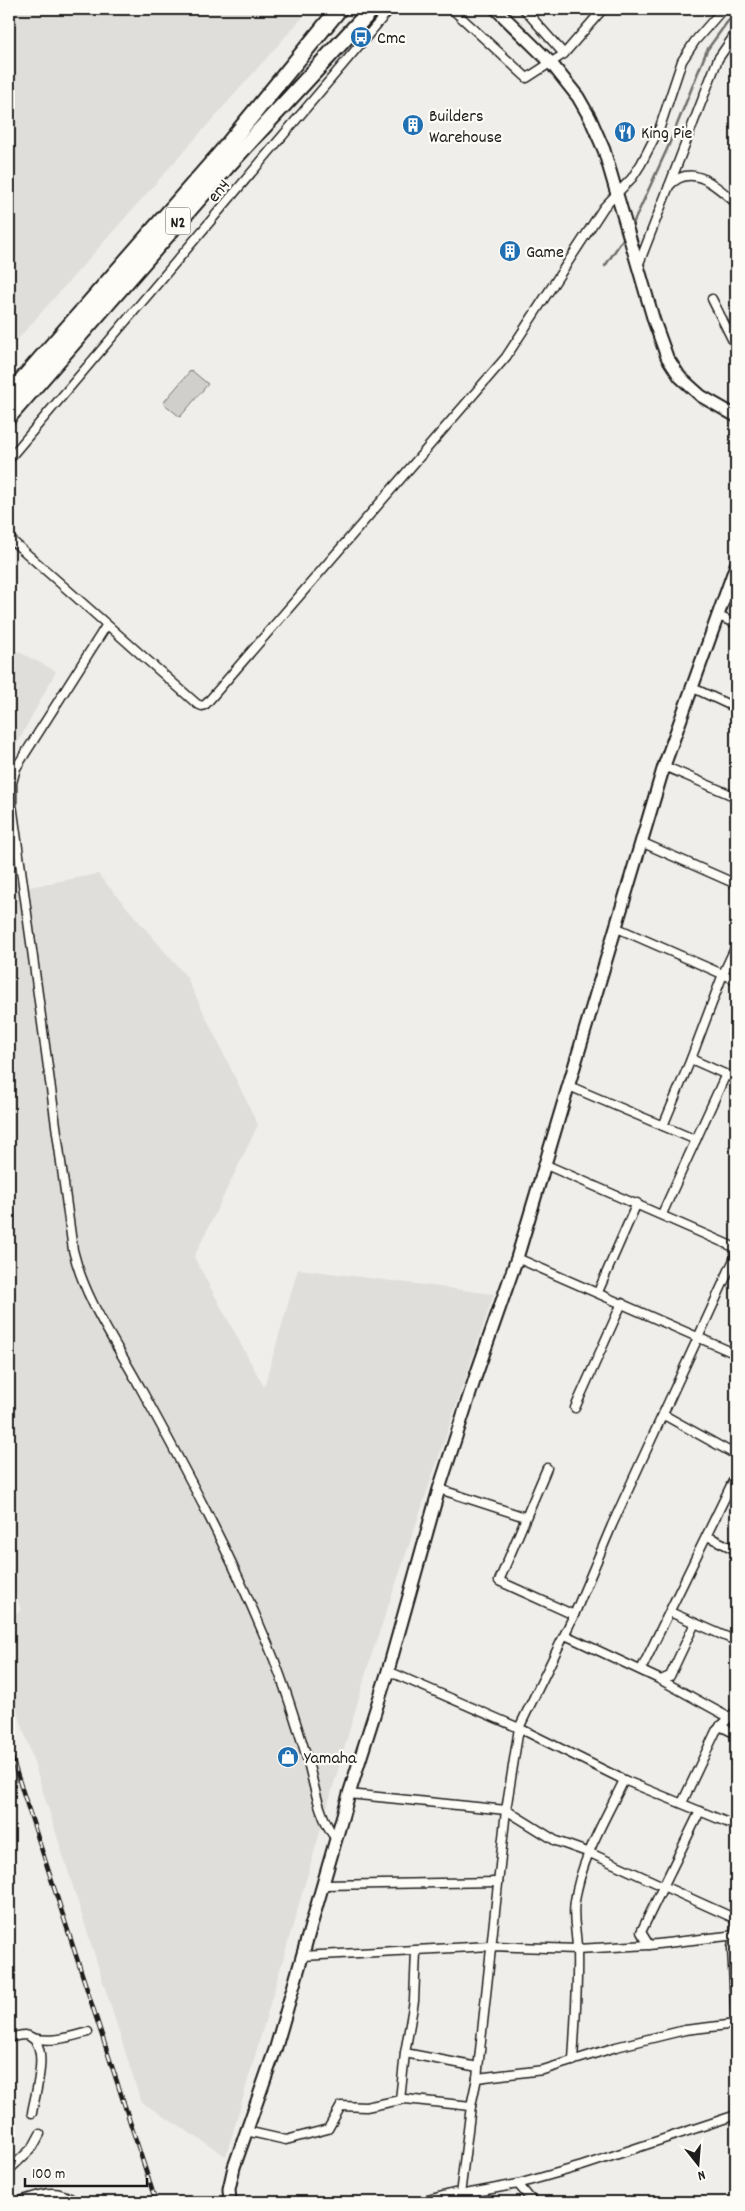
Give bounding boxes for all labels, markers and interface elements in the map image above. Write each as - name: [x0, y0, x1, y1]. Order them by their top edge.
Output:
- bus stop icon: Cmc: [349, 25, 373, 49]
- place label: Cmc: [377, 27, 406, 52]
- place label: Builders Warehouse: [429, 105, 502, 151]
- building icon: Builders Warehouse: [401, 113, 425, 137]
- restaurant icon: King Pie: [613, 120, 637, 144]
- place label: King Pie: [641, 122, 692, 147]
- street label: en4: [203, 174, 237, 209]
- road number: N2: [166, 208, 190, 235]
- building icon: Game: [498, 239, 522, 263]
- place label: Game: [526, 241, 564, 266]
- shop icon: Yamaha: [276, 1745, 300, 1769]
- place label: Yamaha: [304, 1747, 357, 1772]
- north arrow: [672, 2138, 722, 2188]
- scale bar: [25, 2156, 148, 2188]
- text: 100 m: [32, 2164, 65, 2186]
- text: N: [695, 2164, 707, 2185]

